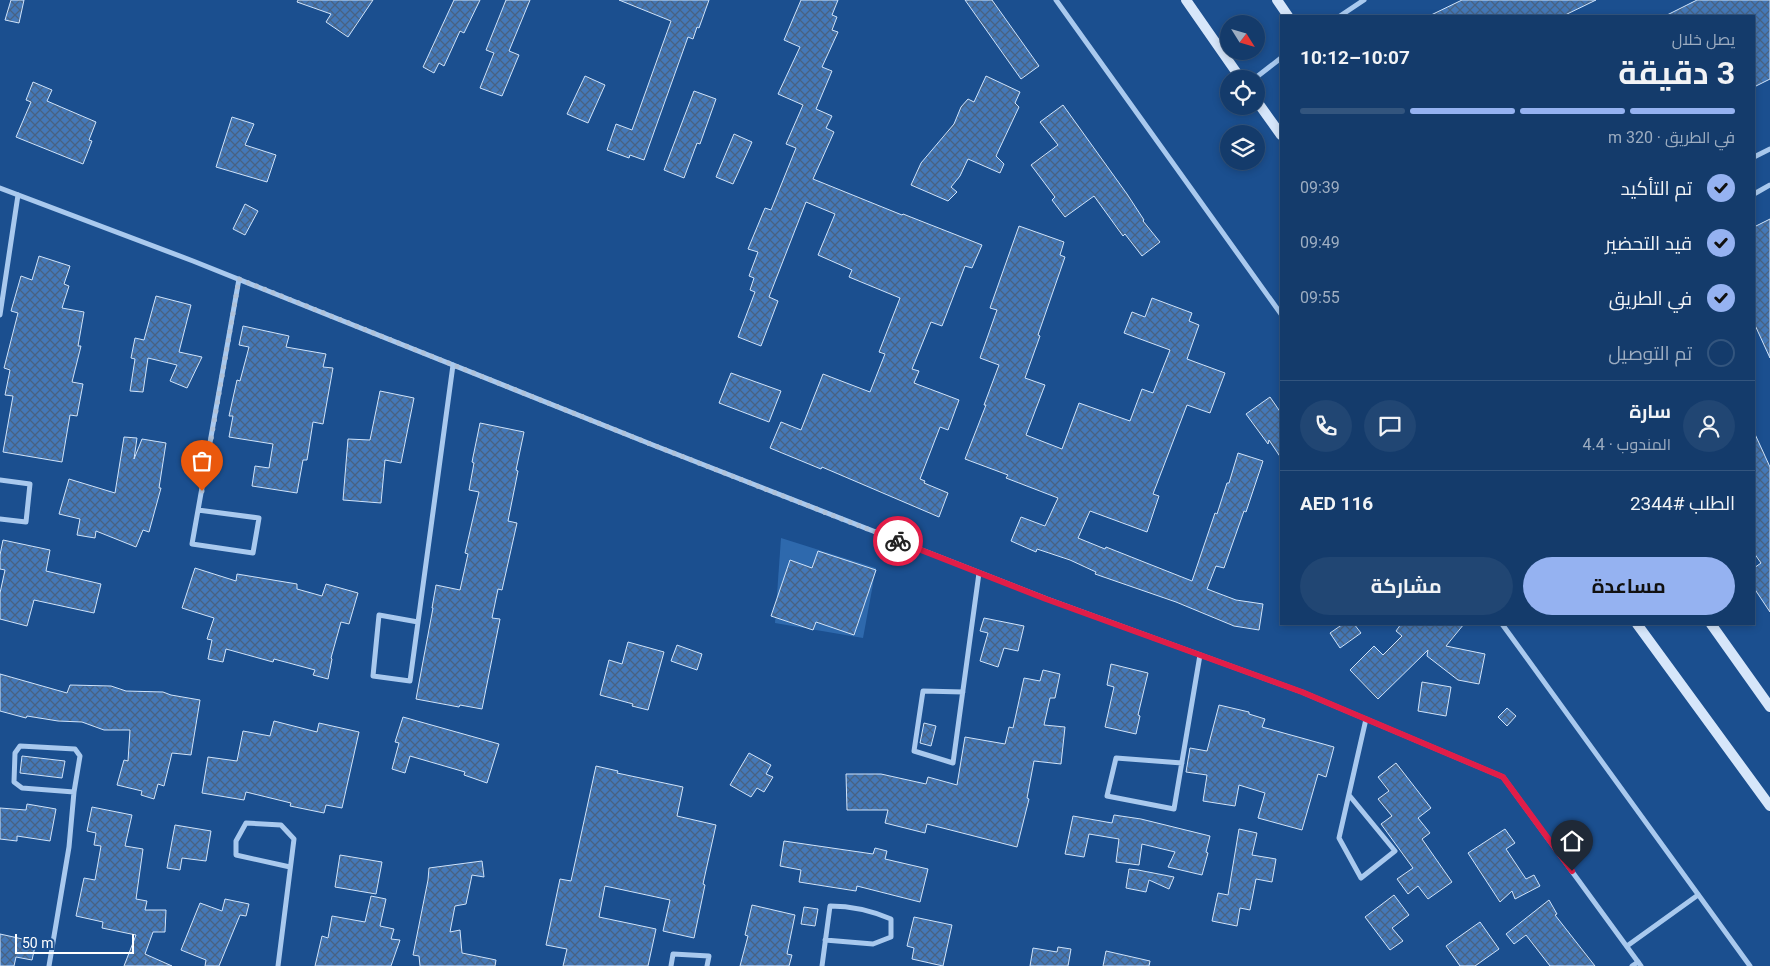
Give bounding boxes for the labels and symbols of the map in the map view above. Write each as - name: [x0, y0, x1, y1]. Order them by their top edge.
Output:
- north arrow: [1220, 15, 1265, 60]
- pin: [181, 440, 223, 491]
- courier: [873, 516, 923, 566]
- pin: [1551, 820, 1593, 871]
- scale bar: [15, 931, 134, 954]

